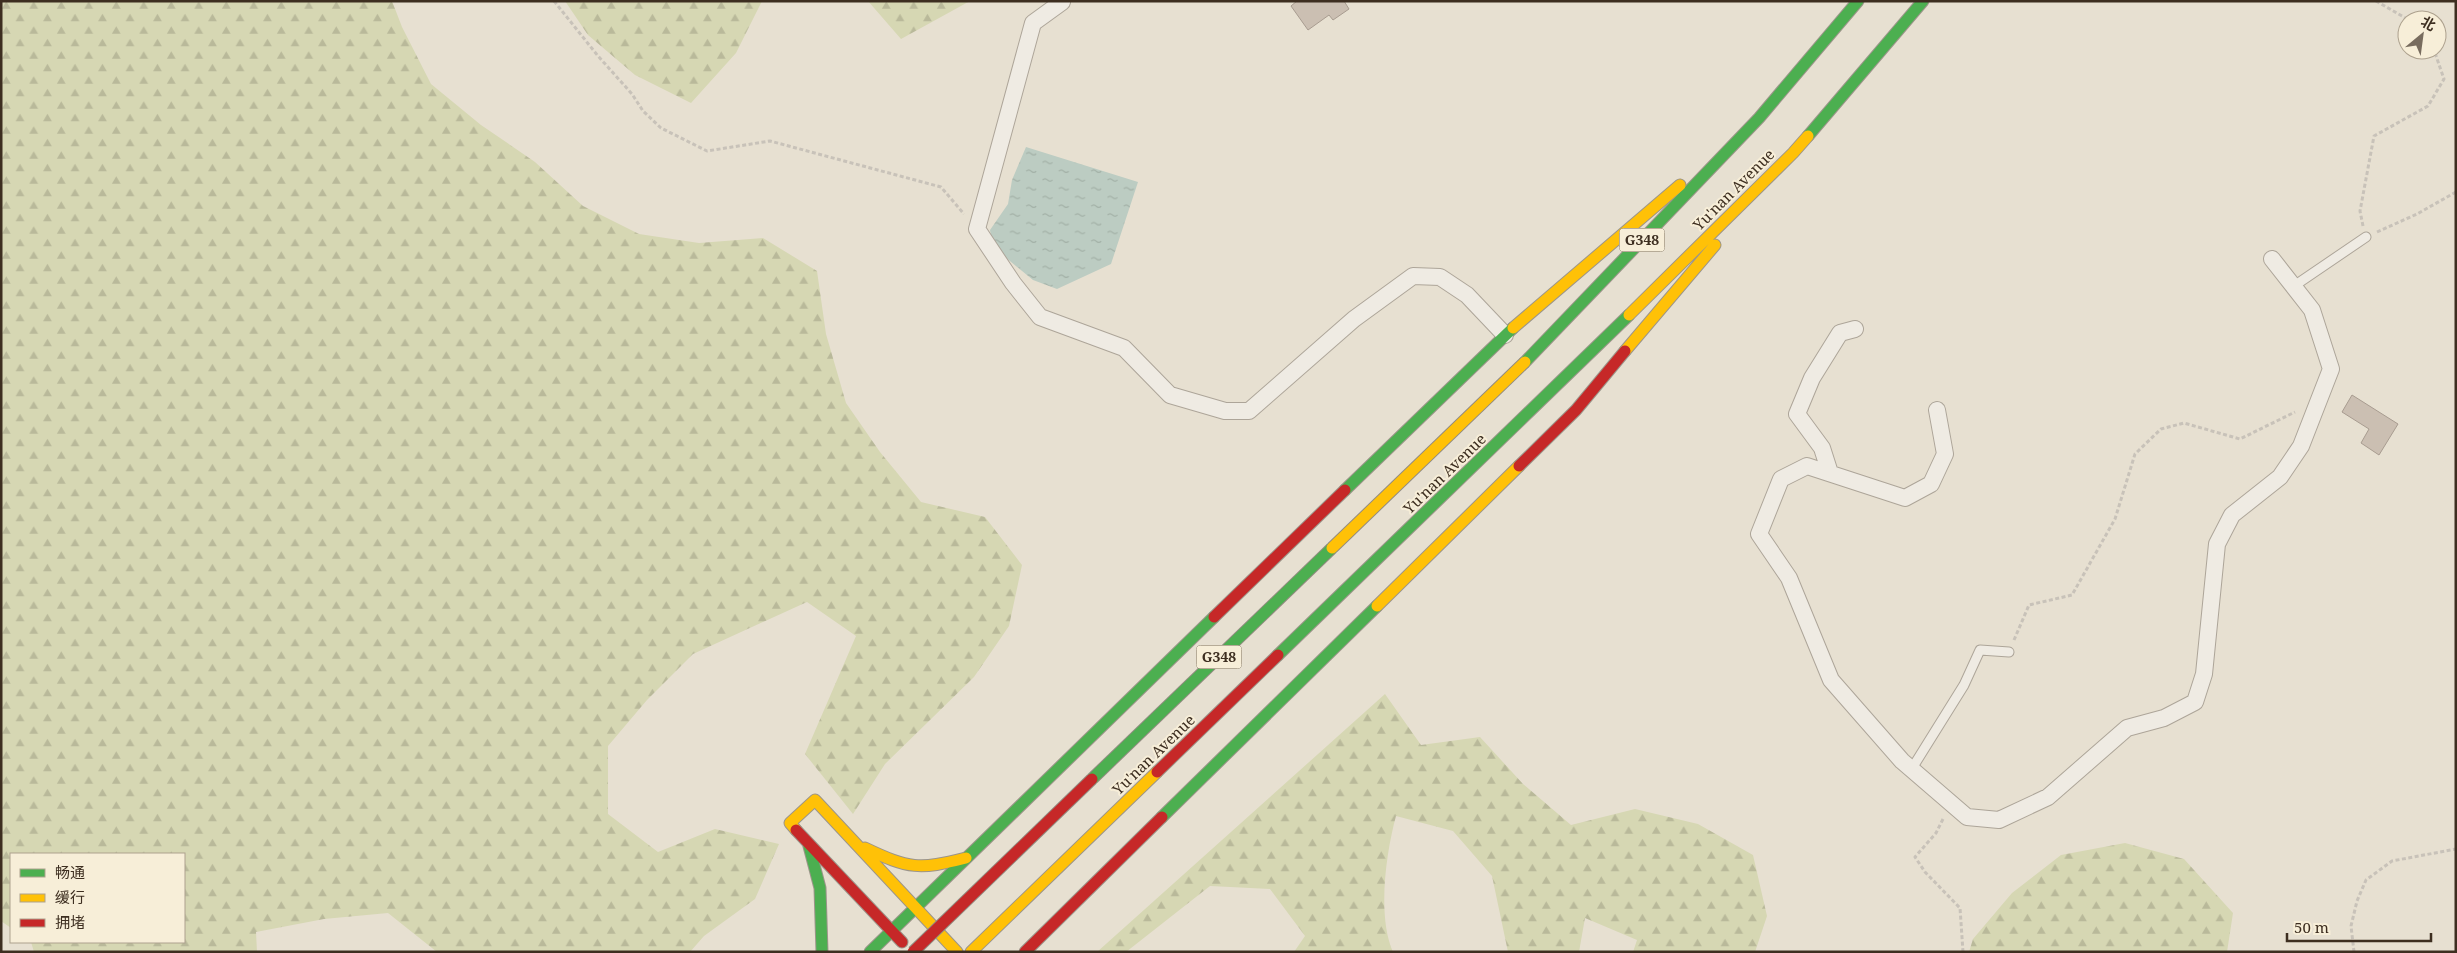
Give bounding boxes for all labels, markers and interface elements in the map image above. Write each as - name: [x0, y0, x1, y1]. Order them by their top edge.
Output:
- north arrow: [2397, 10, 2447, 60]
- text: 北: [2418, 11, 2439, 35]
- street label: Yu'nan Avenue: [1688, 144, 1778, 235]
- road number: G348: [1620, 228, 1664, 252]
- street label: Yu'nan Avenue: [1398, 429, 1490, 519]
- road number: G348: [1196, 646, 1242, 669]
- street label: Yu'nan Avenue: [1107, 710, 1199, 800]
- legend: [10, 853, 185, 943]
- text: 畅通: [55, 862, 85, 882]
- text: 缓行: [55, 887, 85, 907]
- scale bar: [2287, 910, 2431, 942]
- text: 拥堵: [55, 912, 85, 932]
- text: 50 m: [2294, 917, 2329, 937]

